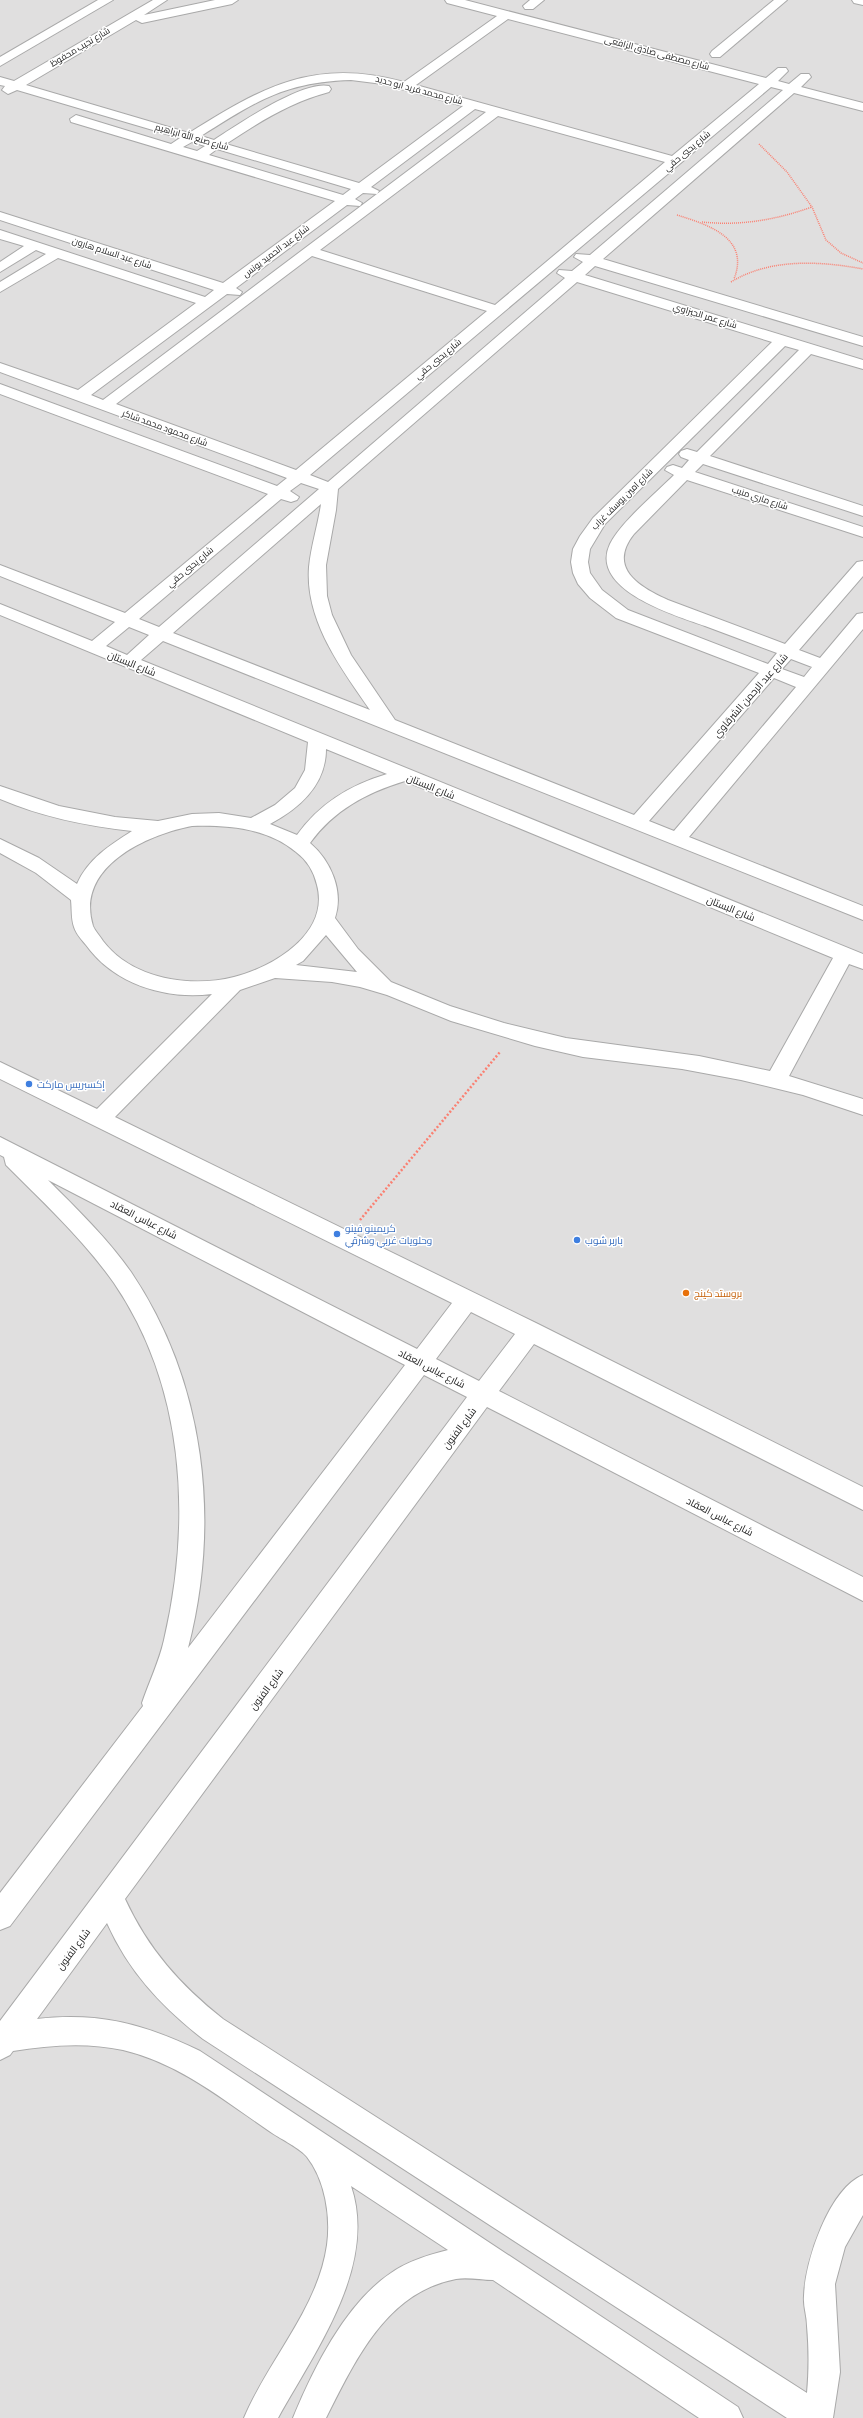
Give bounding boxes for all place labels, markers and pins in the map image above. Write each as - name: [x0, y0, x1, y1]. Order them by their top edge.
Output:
- place label: إكسبريس ماركت: [37, 1078, 105, 1091]
- marker: إكسبريس ماركت: [24, 1079, 34, 1089]
- place label: كريمينو فينو وحلويات غربي وشرقي: [345, 1222, 432, 1248]
- marker: كريمينو فينو وحلويات غربي وشرقي: [332, 1229, 342, 1239]
- place label: باربر شوب: [585, 1234, 623, 1246]
- marker: باربر شوب: [572, 1235, 582, 1245]
- place label: بروستد كينج: [694, 1287, 742, 1300]
- marker: بروستد كينج: [681, 1288, 691, 1298]

